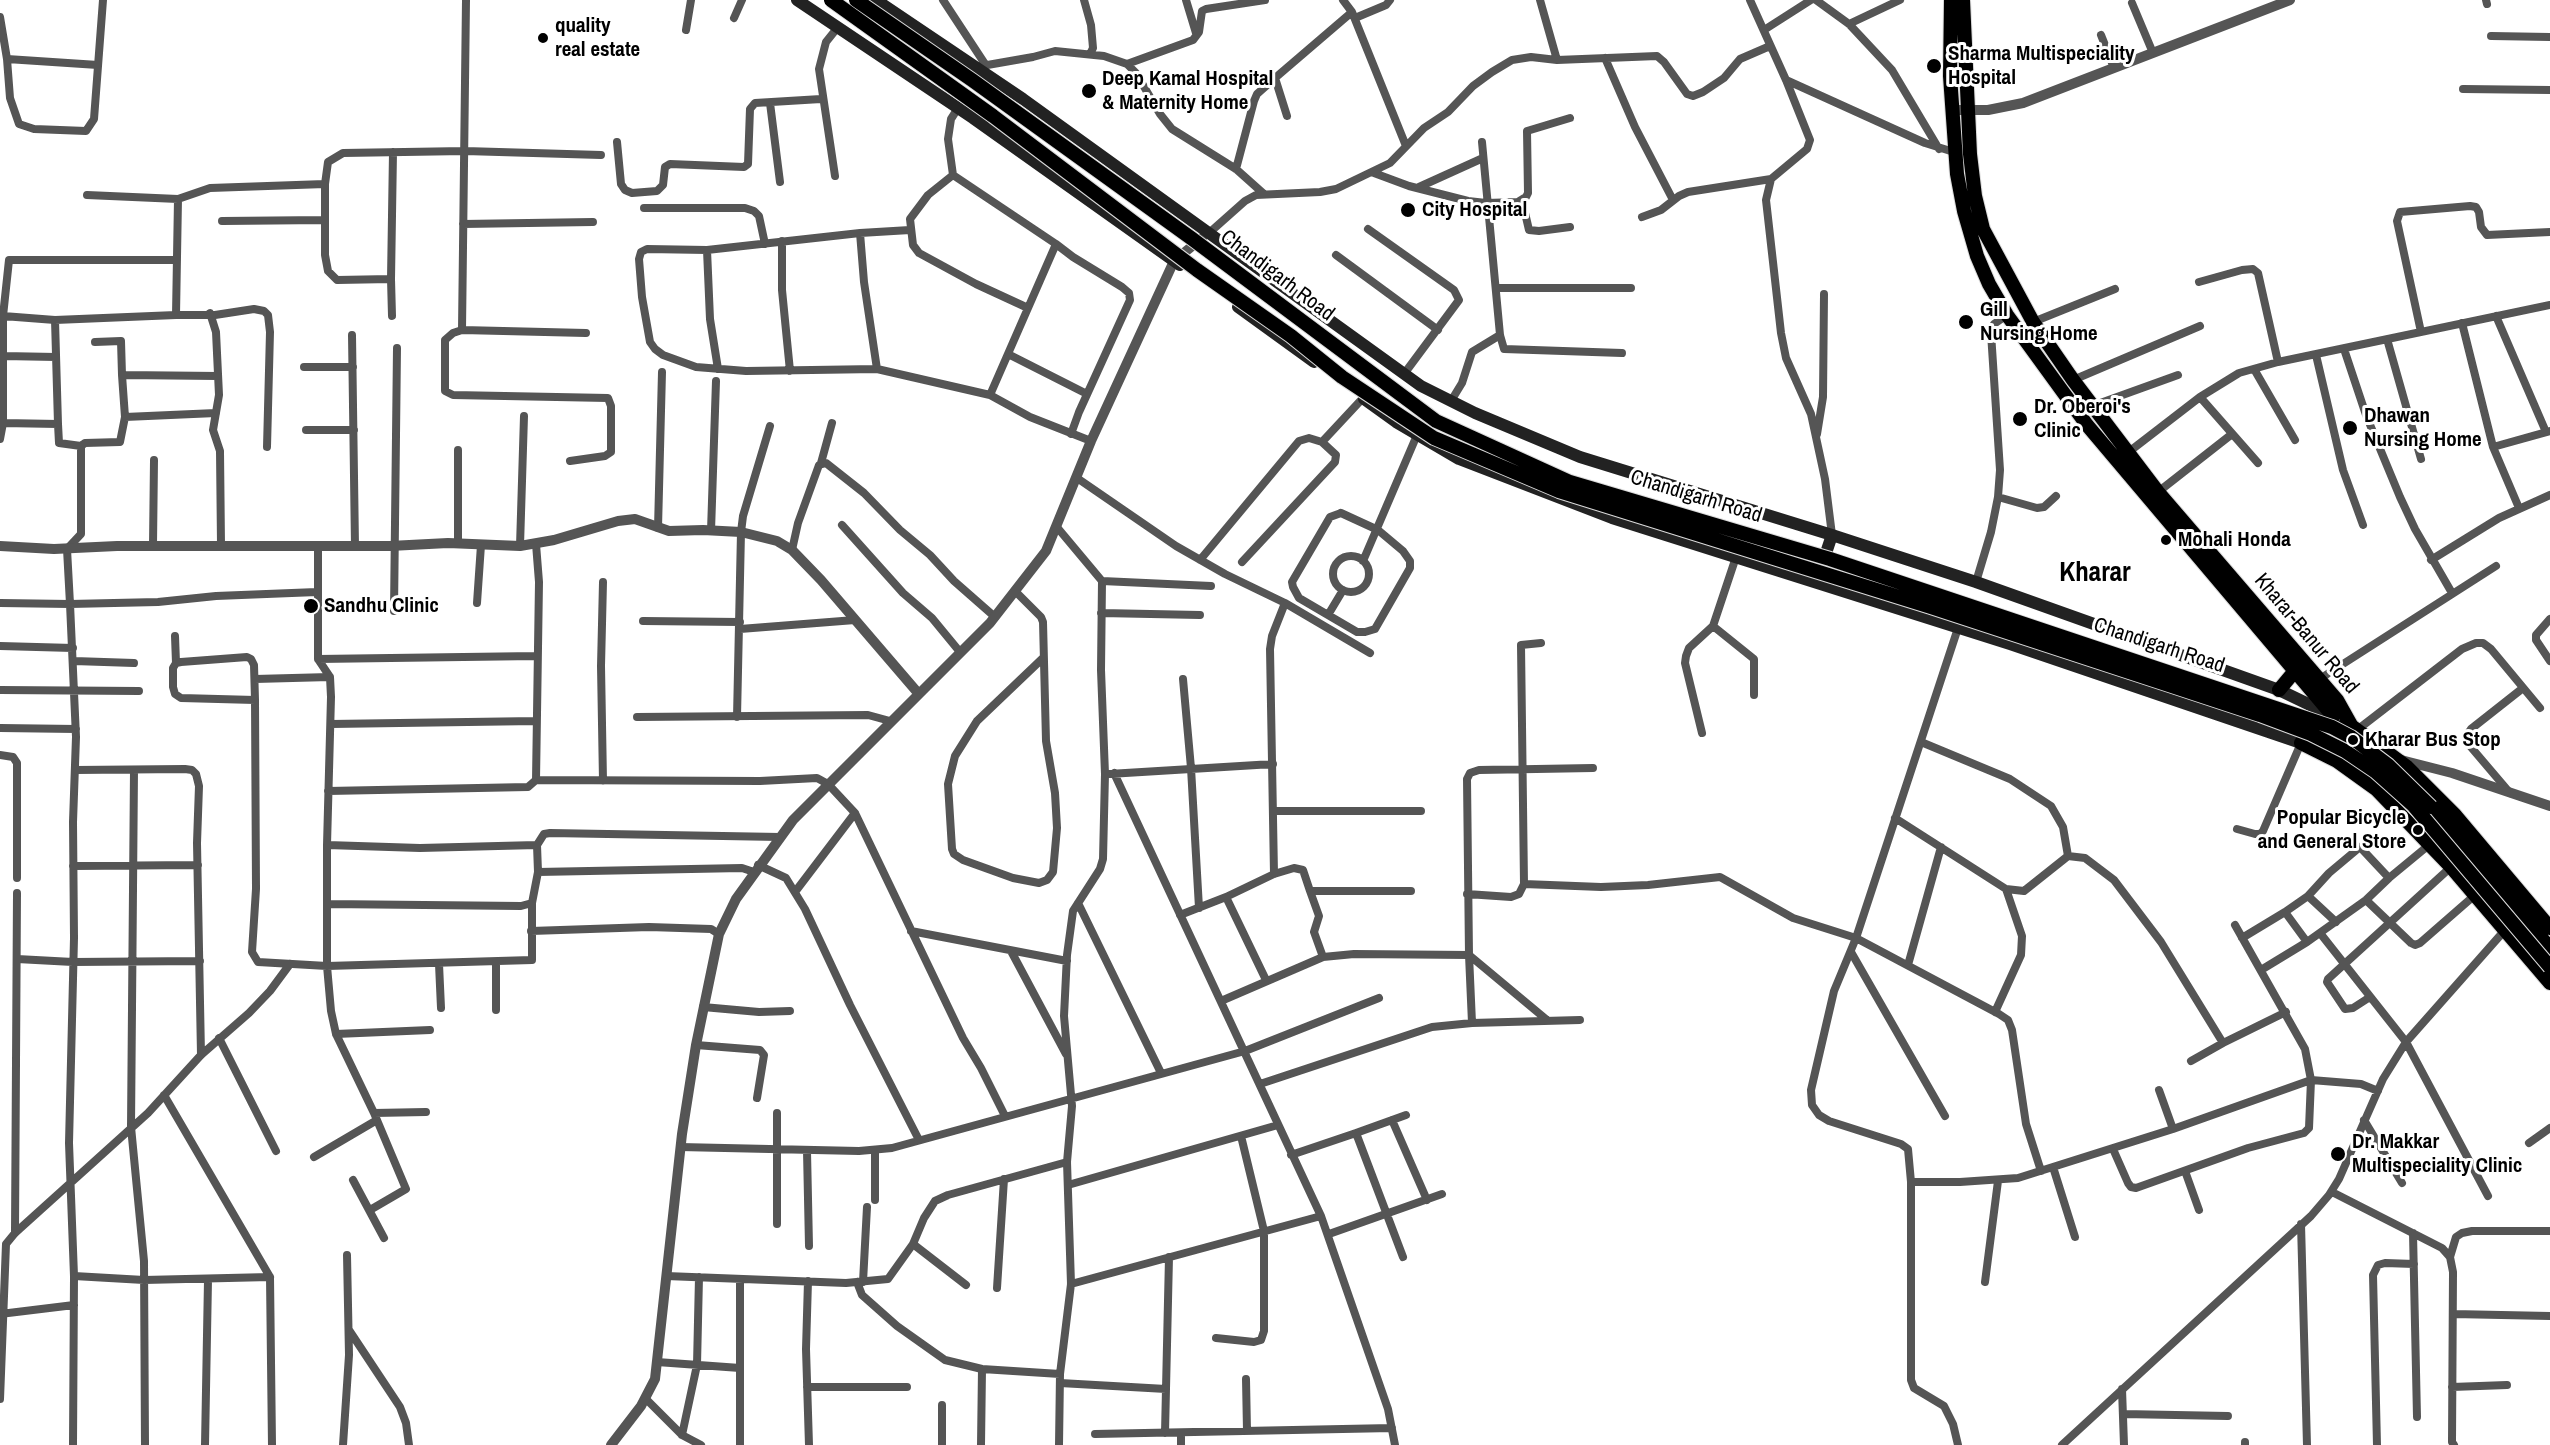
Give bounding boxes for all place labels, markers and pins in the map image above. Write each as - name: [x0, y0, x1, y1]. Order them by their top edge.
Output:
- place label: quality real estate: [555, 13, 640, 63]
- marker: quality real estate: [536, 31, 550, 45]
- place label: Sharma Multispeciality Hospital: [1948, 41, 2135, 91]
- marker: Sharma Multispeciality Hospital: [1925, 57, 1943, 75]
- place label: Deep Kamal Hospital & Maternity Home: [1102, 66, 1273, 116]
- marker: Deep Kamal Hospital & Maternity Home: [1080, 82, 1098, 100]
- place label: City Hospital: [1422, 197, 1527, 223]
- marker: City Hospital: [1399, 201, 1417, 219]
- place label: Gill Nursing Home: [1980, 297, 2098, 347]
- marker: Gill Nursing Home: [1957, 313, 1975, 331]
- place label: Dr. Oberoi's Clinic: [2034, 394, 2131, 444]
- place label: Dhawan Nursing Home: [2364, 403, 2482, 453]
- marker: Dr. Oberoi's Clinic: [2011, 410, 2029, 428]
- marker: Dhawan Nursing Home: [2341, 419, 2359, 437]
- place label: Mohali Honda: [2178, 527, 2291, 553]
- marker: Mohali Honda: [2159, 533, 2173, 547]
- place label: Sandhu Clinic: [324, 593, 439, 619]
- marker: Sandhu Clinic: [302, 597, 320, 615]
- place label: Kharar Bus Stop: [2365, 727, 2501, 753]
- marker: Kharar Bus Stop: [2346, 733, 2360, 747]
- place label: Popular Bicycle and General Store: [2258, 805, 2406, 855]
- marker: Popular Bicycle and General Store: [2411, 823, 2425, 837]
- place label: Dr. Makkar Multispeciality Clinic: [2352, 1129, 2522, 1179]
- marker: Dr. Makkar Multispeciality Clinic: [2329, 1145, 2347, 1163]

